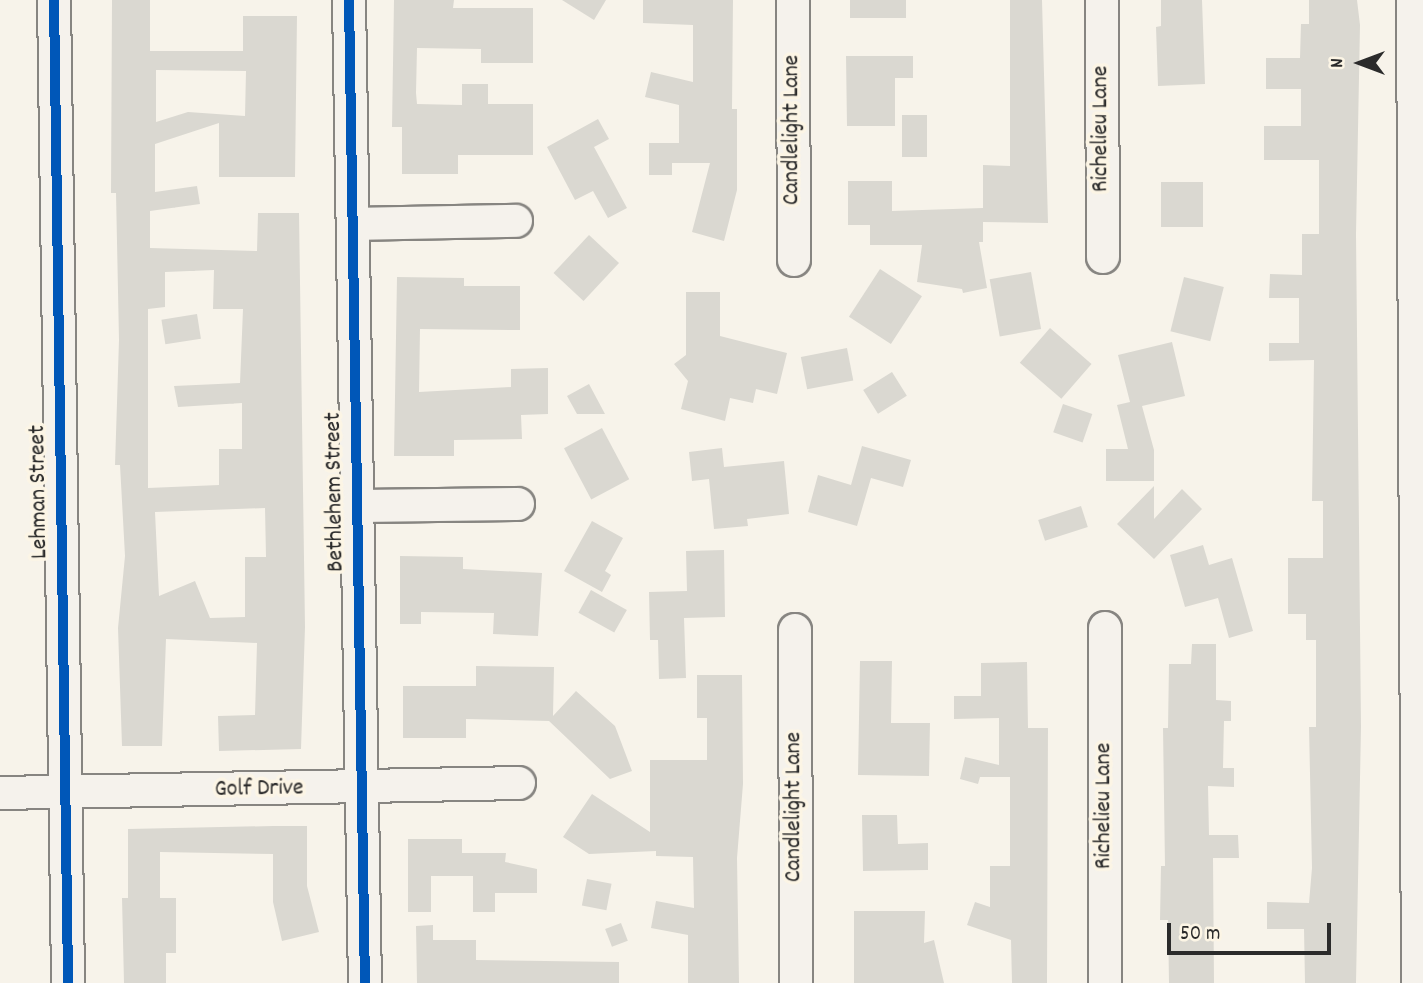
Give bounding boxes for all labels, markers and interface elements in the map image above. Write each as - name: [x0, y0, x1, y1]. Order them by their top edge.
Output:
- north arrow: [1325, 28, 1395, 98]
- street label: Candlelight Lane: [779, 55, 807, 205]
- text: N: [1325, 58, 1352, 68]
- street label: Richelieu Lane: [1088, 66, 1116, 192]
- street label: Bethlehem Street: [320, 412, 352, 572]
- street label: Lehman Street: [24, 425, 56, 559]
- street label: Candlelight Lane: [781, 732, 809, 882]
- street label: Richelieu Lane: [1091, 743, 1119, 869]
- street label: Golf Drive: [214, 775, 304, 805]
- scale bar: [1171, 909, 1336, 953]
- text: 50 m: [1180, 920, 1220, 950]

